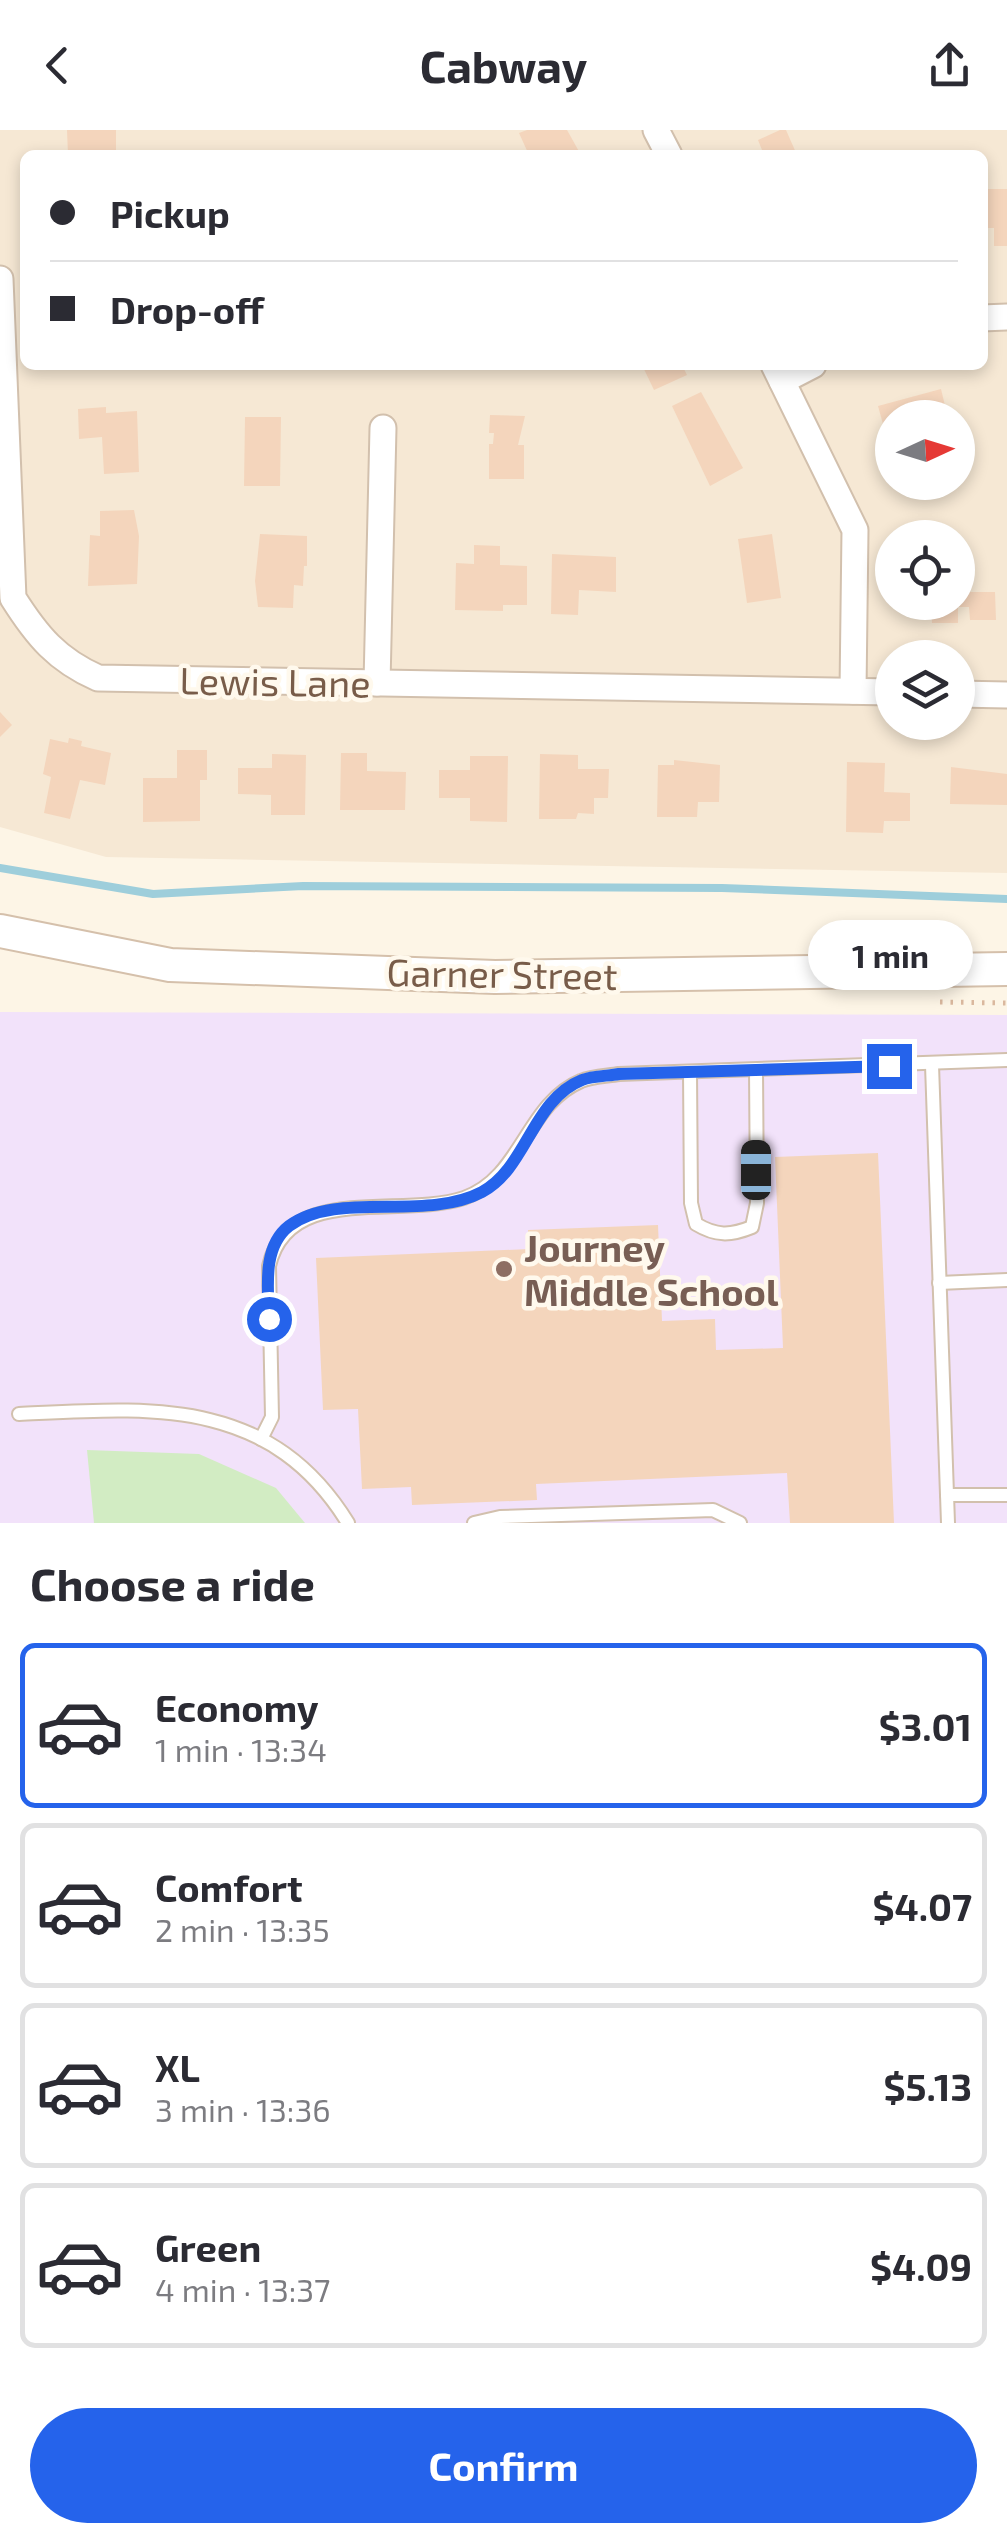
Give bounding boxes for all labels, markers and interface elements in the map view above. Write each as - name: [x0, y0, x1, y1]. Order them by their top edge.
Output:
- icon: back: [30, 38, 85, 93]
- text: Cabway: [420, 38, 587, 92]
- icon: share: [922, 38, 977, 93]
- text: Pickup: [110, 190, 230, 236]
- text: Drop-off: [110, 286, 264, 332]
- north arrow: [875, 400, 975, 500]
- map controls: [875, 400, 975, 740]
- button: locate: [875, 520, 975, 620]
- button: layers: [875, 640, 975, 740]
- street label: Lewis Lane: [179, 656, 371, 706]
- callout: 1 min: [806, 921, 972, 991]
- text: 1 min: [852, 936, 929, 974]
- street label: Garner Street: [386, 948, 618, 998]
- route end: [867, 1044, 912, 1089]
- car: [741, 1140, 771, 1200]
- place label: Journey Middle School: [524, 1224, 779, 1314]
- marker: Journey Middle School: [493, 1258, 515, 1280]
- route start: [247, 1297, 292, 1342]
- text: Choose a ride: [30, 1556, 315, 1610]
- icon: car: [35, 1681, 125, 1771]
- text: Economy: [155, 1684, 319, 1730]
- text: $3.01: [879, 1703, 972, 1749]
- text: 1 min · 13:34: [155, 1730, 327, 1768]
- icon: car: [35, 1861, 125, 1951]
- text: Comfort: [155, 1864, 303, 1910]
- text: $4.07: [872, 1883, 972, 1929]
- text: 2 min · 13:35: [155, 1910, 330, 1948]
- icon: car: [35, 2041, 125, 2131]
- text: XL: [155, 2044, 200, 2090]
- text: $5.13: [883, 2063, 972, 2109]
- text: 3 min · 13:36: [155, 2090, 331, 2128]
- icon: car: [35, 2221, 125, 2311]
- text: Green: [155, 2224, 261, 2270]
- text: $4.09: [870, 2243, 972, 2289]
- text: 4 min · 13:37: [155, 2270, 330, 2308]
- button: Confirm: [30, 2408, 977, 2523]

